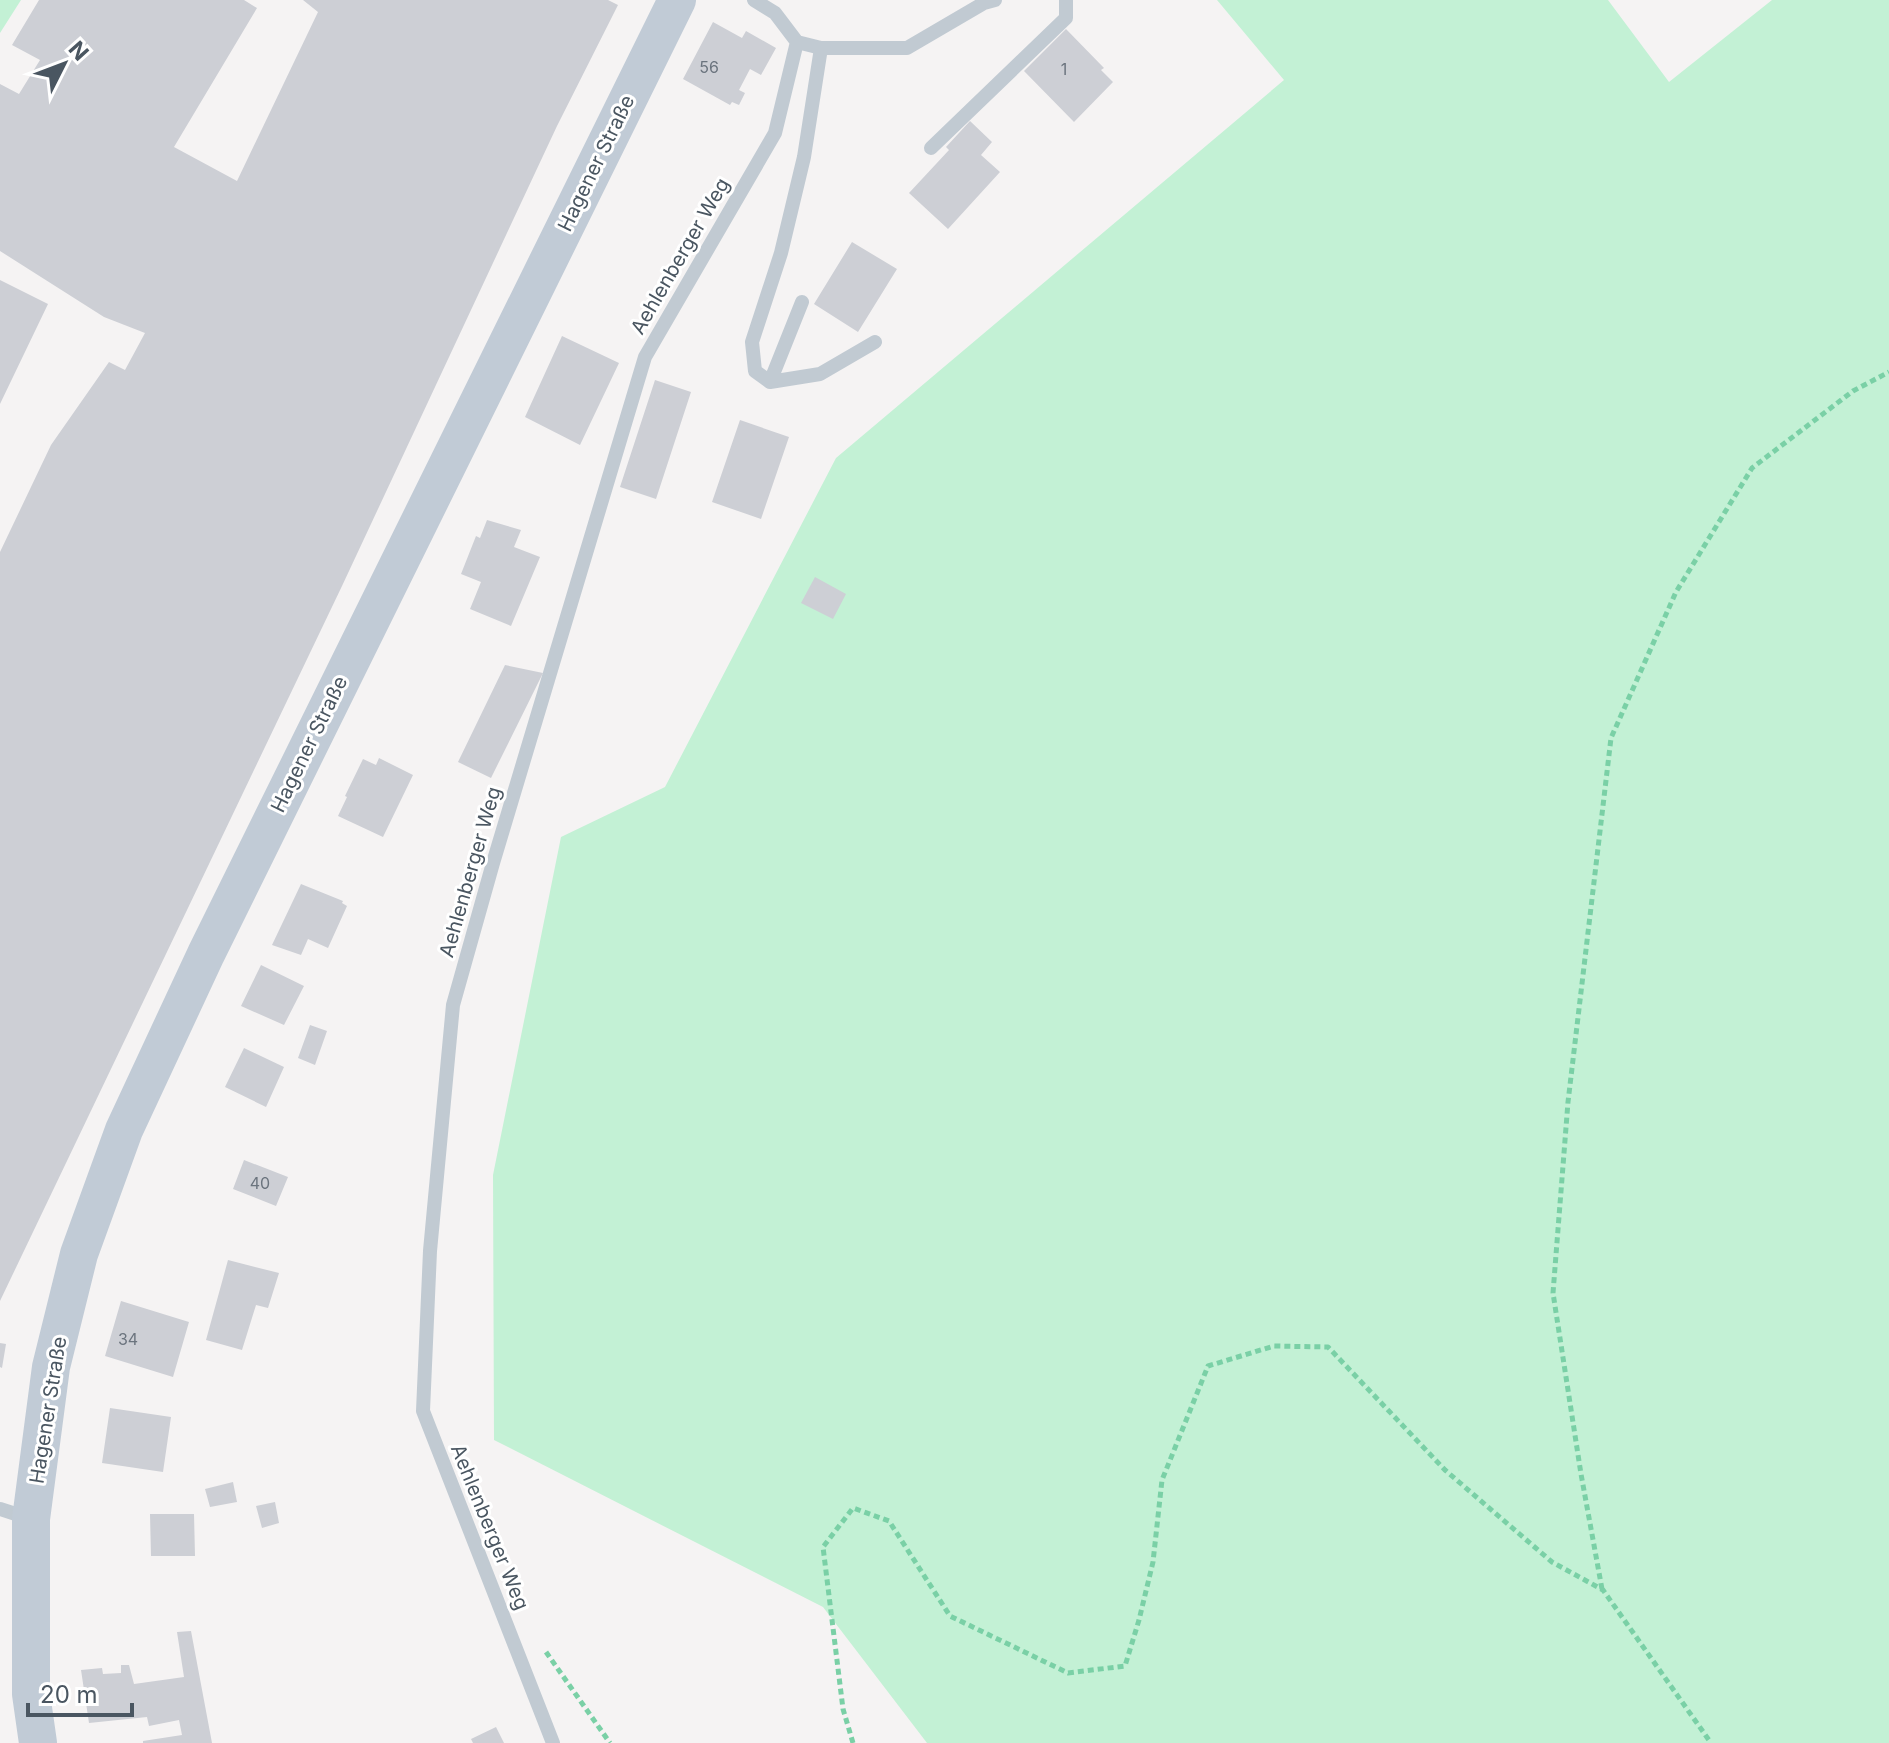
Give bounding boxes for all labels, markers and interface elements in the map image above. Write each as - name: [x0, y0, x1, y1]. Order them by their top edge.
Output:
- north arrow: [24, 24, 104, 104]
- text: N: [64, 36, 94, 66]
- house number: 56: [699, 57, 719, 77]
- house number: 1: [1061, 59, 1067, 79]
- street label: Hagener Straße: [553, 91, 639, 235]
- street label: Aehlenberger Weg: [626, 174, 734, 338]
- street label: Hagener Straße: [266, 672, 352, 816]
- street label: Aehlenberger Weg: [434, 784, 506, 960]
- house number: 40: [250, 1173, 270, 1193]
- house number: 34: [118, 1329, 138, 1349]
- street label: Hagener Straße: [25, 1335, 71, 1485]
- street label: Aehlenberger Weg: [446, 1441, 534, 1613]
- scale bar: [28, 1667, 132, 1717]
- text: 20 m: [40, 1680, 98, 1709]

